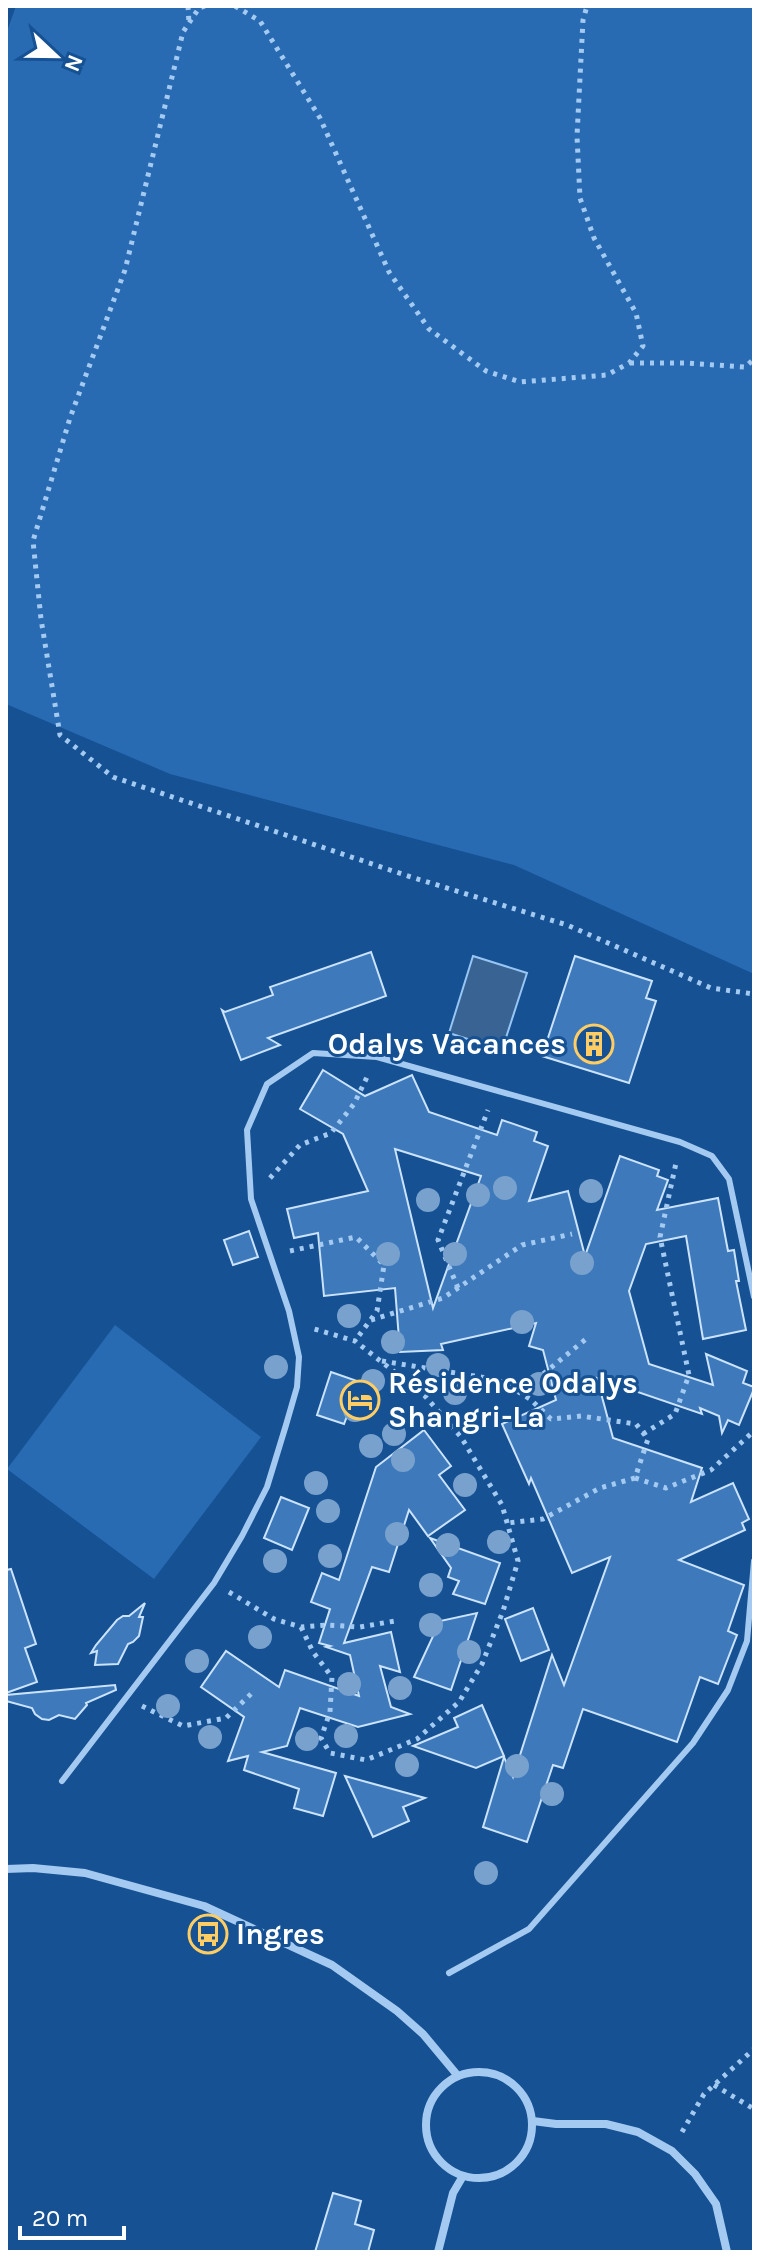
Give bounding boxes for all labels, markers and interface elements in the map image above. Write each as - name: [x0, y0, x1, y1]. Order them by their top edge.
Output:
- north arrow: [16, 16, 96, 96]
- text: N: [59, 51, 89, 75]
- building icon: Odalys Vacances: [573, 1023, 615, 1065]
- place label: Odalys Vacances: [328, 1026, 566, 1062]
- place label: Résidence Odalys Shangri-La: [388, 1365, 638, 1435]
- hotel icon: Résidence Odalys Shangri-La: [339, 1379, 381, 1421]
- bus stop icon: Ingres: [187, 1913, 229, 1955]
- place label: Ingres: [236, 1916, 325, 1952]
- scale bar: [20, 2190, 124, 2240]
- text: 20 m: [32, 2204, 88, 2232]

